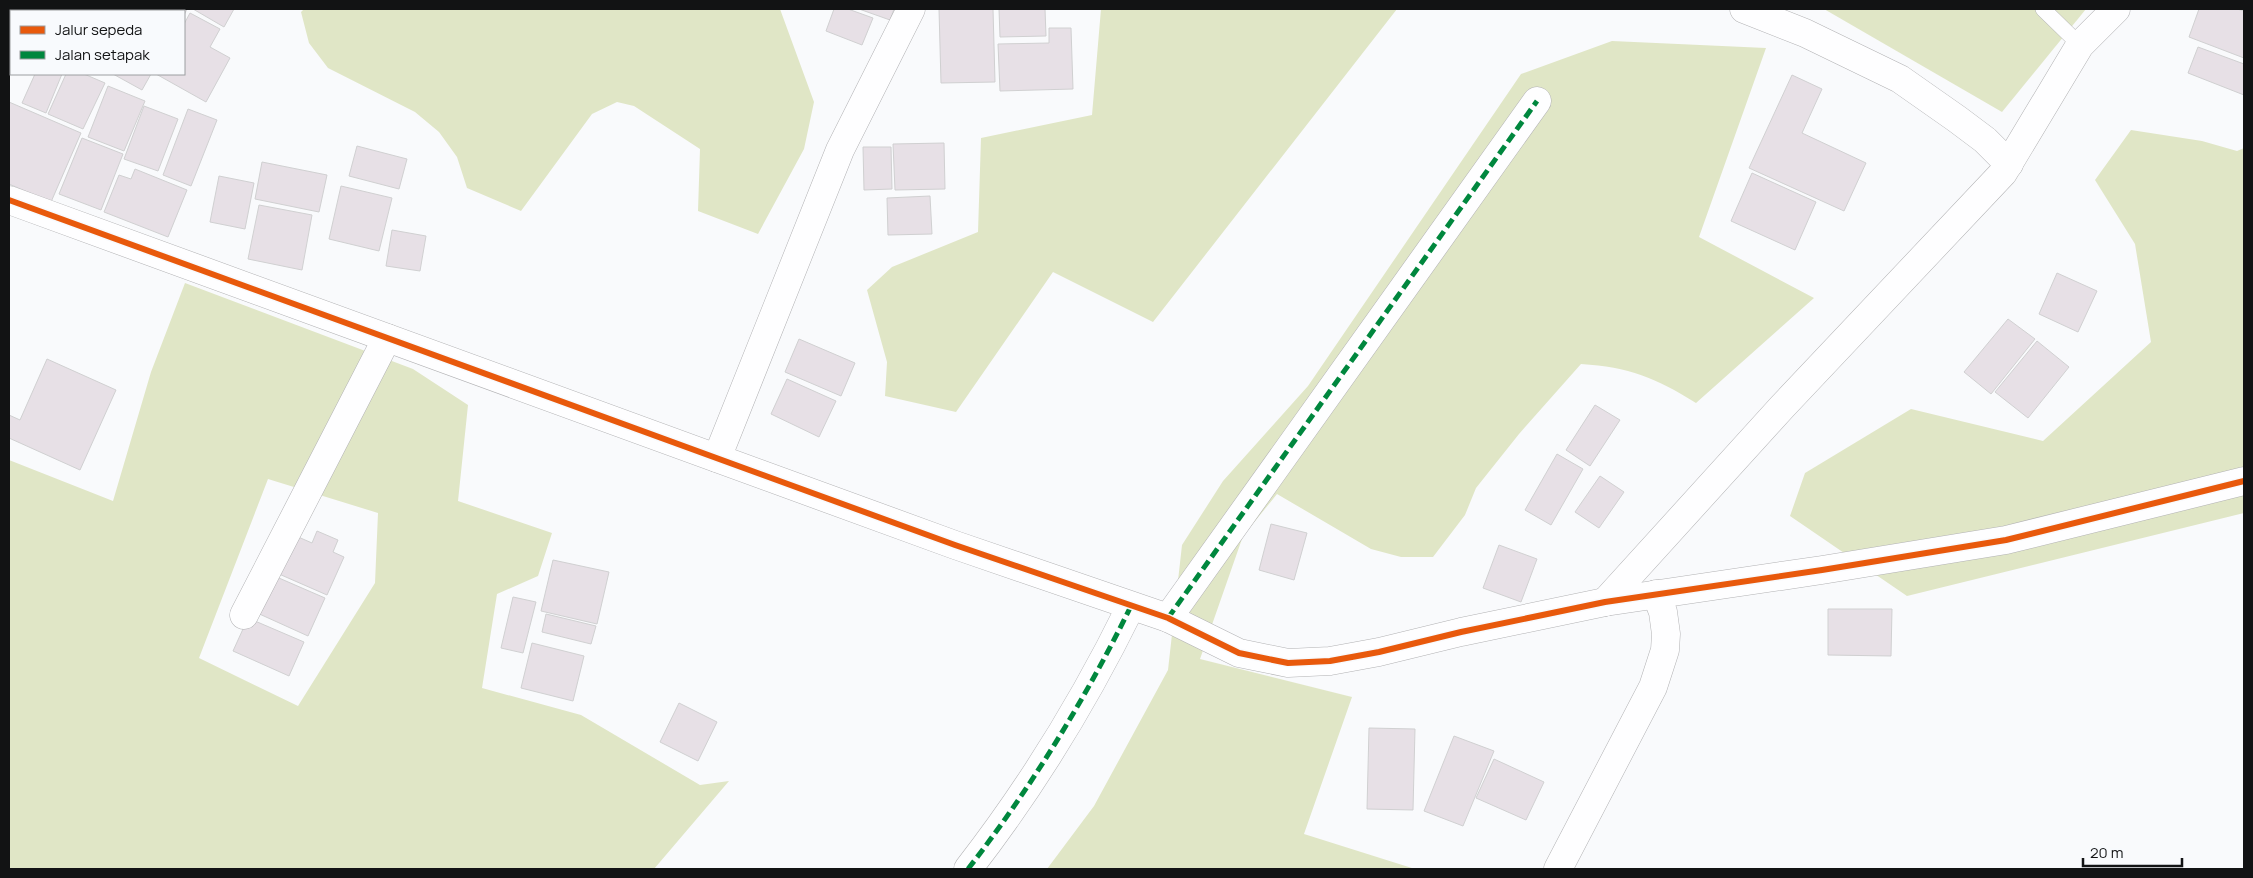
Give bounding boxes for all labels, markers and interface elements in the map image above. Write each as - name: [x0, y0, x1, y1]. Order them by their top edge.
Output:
- legend: [10, 10, 185, 75]
- text: Jalur sepeda: [55, 19, 142, 40]
- text: Jalan setapak: [55, 44, 150, 65]
- scale bar: [2083, 836, 2182, 868]
- text: 20 m: [2090, 842, 2123, 863]

